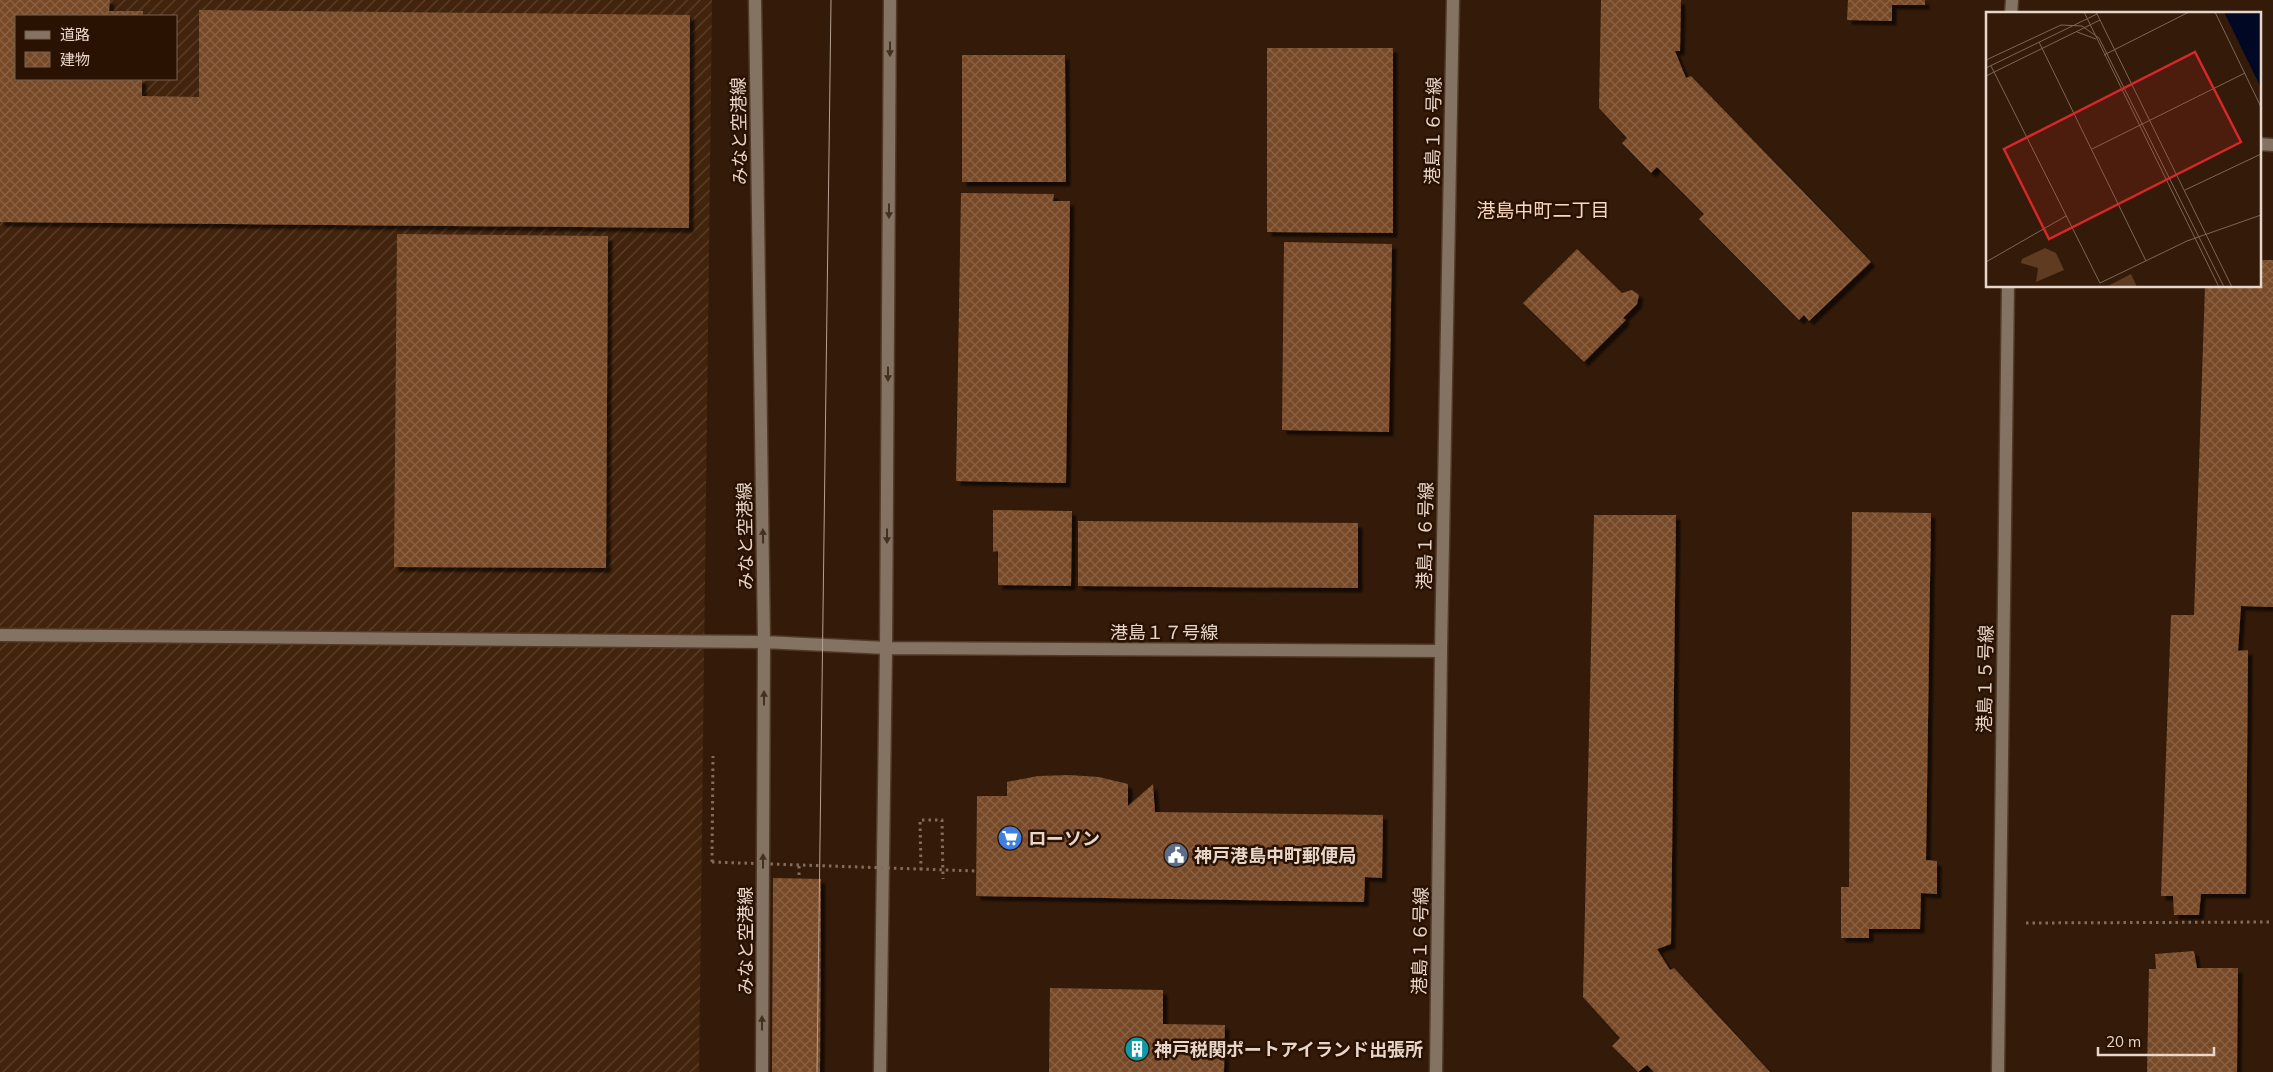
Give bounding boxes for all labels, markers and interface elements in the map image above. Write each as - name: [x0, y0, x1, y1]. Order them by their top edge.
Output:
- inset map: [1986, 12, 2260, 288]
- legend: [15, 15, 178, 80]
- text: 道路: [60, 25, 90, 44]
- one-way arrow: [886, 41, 894, 57]
- text: 建物: [60, 50, 90, 69]
- street label: みなと空港線: [727, 77, 751, 185]
- street label: 港島１６号線: [1421, 77, 1445, 185]
- district label: 港島中町二丁目: [1476, 198, 1610, 222]
- one-way arrow: [885, 203, 893, 219]
- one-way arrow: [884, 366, 892, 382]
- street label: みなと空港線: [733, 482, 757, 590]
- street label: 港島１６号線: [1413, 482, 1437, 590]
- one-way arrow: [759, 528, 767, 544]
- one-way arrow: [883, 528, 891, 544]
- street label: 港島１７号線: [1110, 621, 1218, 644]
- street label: 港島１５号線: [1973, 625, 1997, 733]
- one-way arrow: [760, 690, 768, 706]
- supermarket icon: ローソン: [997, 825, 1023, 851]
- place label: ローソン: [1028, 827, 1100, 850]
- public building icon: 神戸港島中町郵便局: [1163, 842, 1189, 868]
- place label: 神戸港島中町郵便局: [1194, 844, 1356, 867]
- one-way arrow: [759, 853, 767, 869]
- street label: みなと空港線: [734, 887, 757, 995]
- street label: 港島１６号線: [1408, 887, 1432, 995]
- one-way arrow: [758, 1015, 766, 1031]
- scale bar: [2098, 1024, 2214, 1056]
- text: 20 m: [2106, 1032, 2141, 1051]
- building icon: 神戸税関ポートアイランド出張所: [1124, 1036, 1150, 1062]
- place label: 神戸税関ポートアイランド出張所: [1154, 1038, 1423, 1061]

